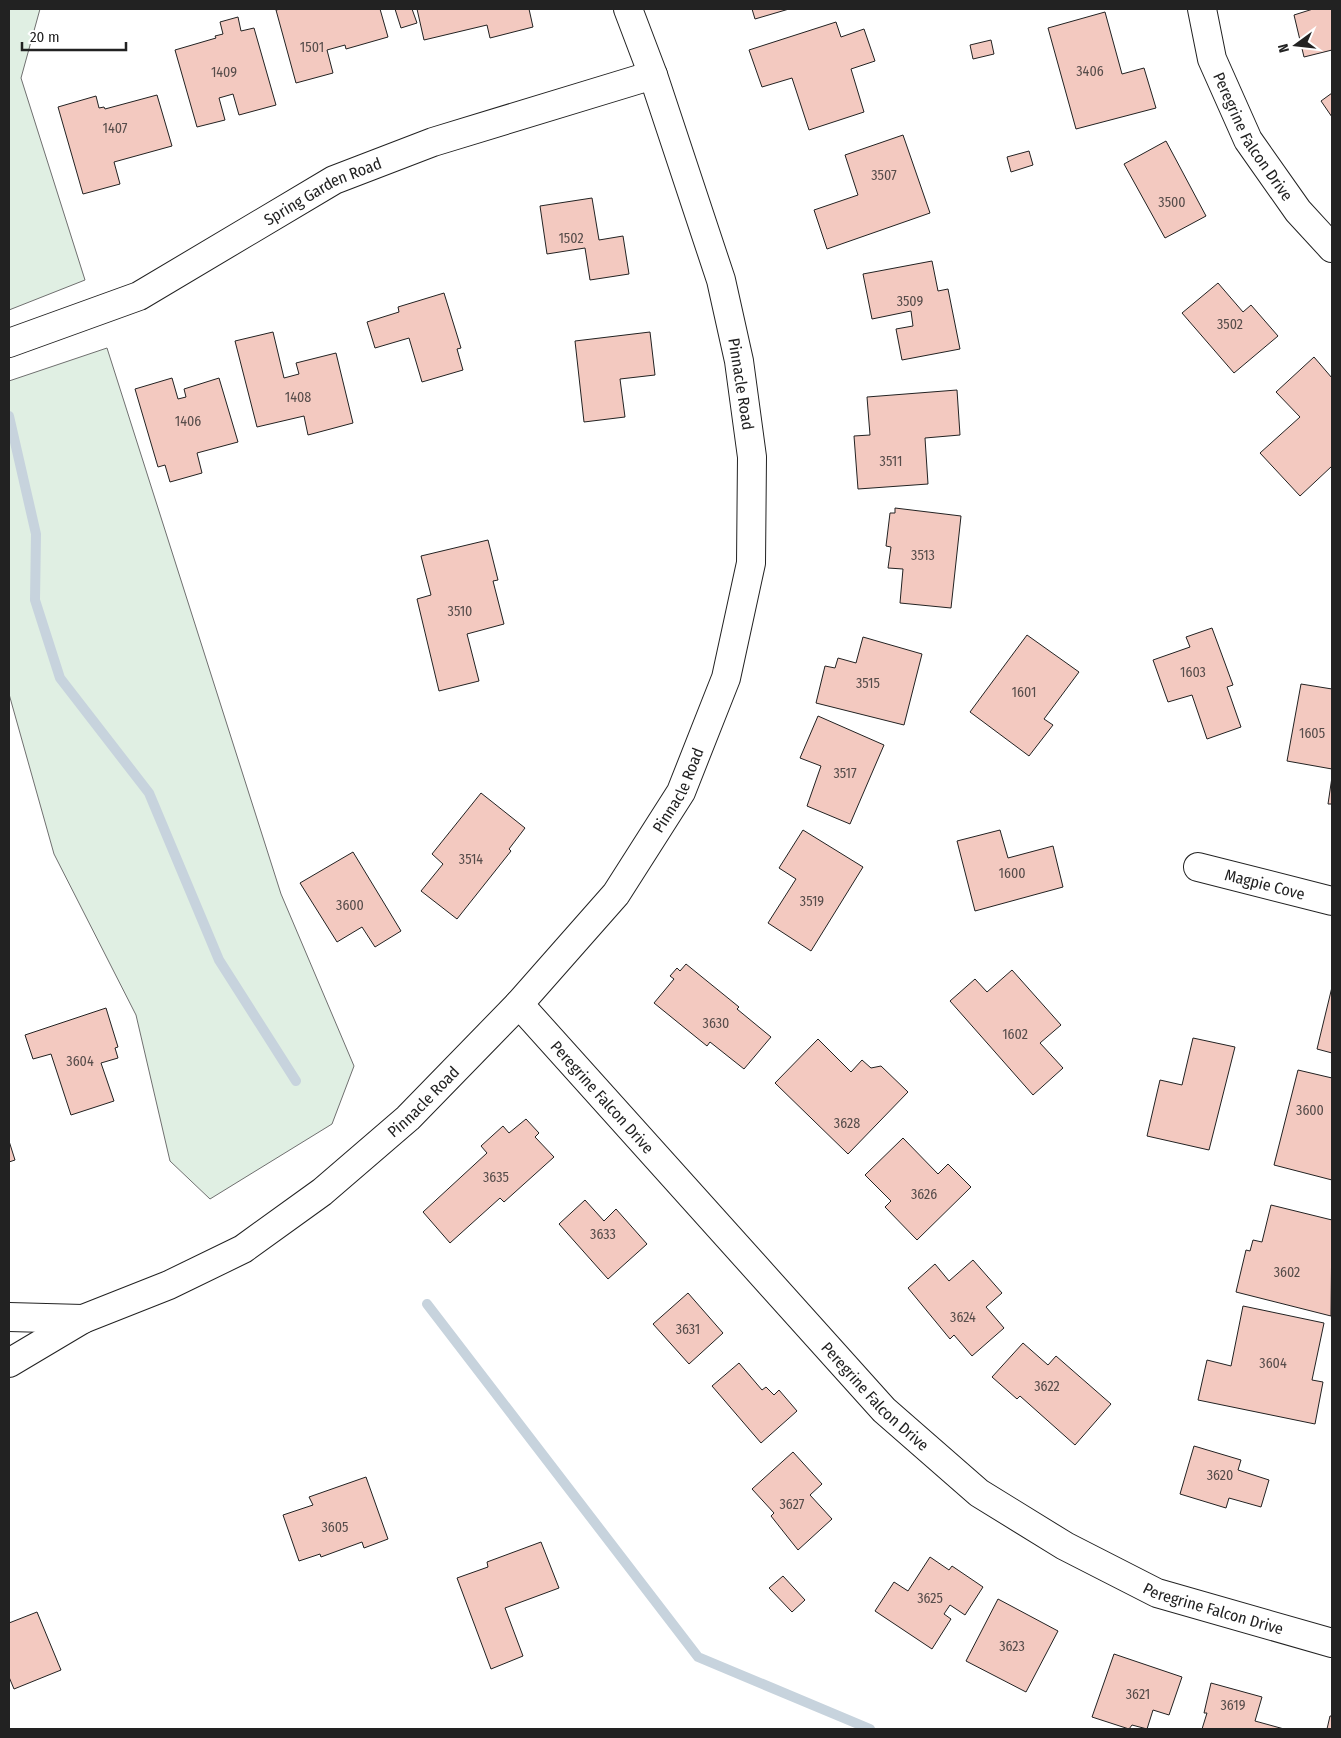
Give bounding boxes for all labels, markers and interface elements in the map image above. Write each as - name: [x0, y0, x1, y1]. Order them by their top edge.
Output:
- scale bar: [22, 20, 126, 52]
- north arrow: [1271, 20, 1321, 70]
- text: 20 m: [30, 28, 60, 46]
- house number: 1501: [300, 39, 324, 56]
- text: N: [1275, 42, 1293, 54]
- house number: 3406: [1076, 63, 1104, 80]
- house number: 1409: [211, 64, 237, 81]
- street label: Peregrine Falcon Drive: [1210, 69, 1297, 204]
- house number: 1407: [103, 120, 128, 137]
- street label: Spring Garden Road: [260, 153, 384, 229]
- house number: 3507: [871, 167, 897, 184]
- house number: 3500: [1158, 194, 1186, 211]
- house number: 1502: [558, 230, 584, 247]
- house number: 3509: [897, 293, 924, 310]
- house number: 3502: [1217, 316, 1243, 333]
- street label: Pinnacle Road: [724, 337, 758, 431]
- house number: 1408: [285, 389, 311, 406]
- house number: 1406: [175, 413, 201, 430]
- house number: 3511: [880, 453, 902, 470]
- house number: 3513: [911, 547, 935, 564]
- house number: 3510: [448, 603, 472, 620]
- house number: 1603: [1180, 664, 1206, 681]
- house number: 3515: [856, 675, 880, 692]
- house number: 1601: [1012, 684, 1036, 701]
- house number: 1605: [1299, 725, 1325, 742]
- street label: Pinnacle Road: [648, 745, 707, 836]
- house number: 3517: [833, 765, 857, 782]
- house number: 3514: [459, 851, 483, 868]
- house number: 1600: [999, 865, 1026, 882]
- street label: Magpie Cove: [1223, 865, 1307, 903]
- house number: 3519: [800, 893, 824, 910]
- house number: 3600: [336, 897, 364, 914]
- house number: 3630: [703, 1015, 729, 1032]
- house number: 1602: [1002, 1026, 1028, 1043]
- street label: Peregrine Falcon Drive: [547, 1037, 658, 1157]
- house number: 3604: [66, 1053, 94, 1070]
- street label: Pinnacle Road: [383, 1062, 463, 1141]
- house number: 3600: [1296, 1102, 1324, 1119]
- house number: 3628: [834, 1115, 860, 1132]
- house number: 3635: [483, 1169, 509, 1186]
- house number: 3626: [911, 1186, 937, 1203]
- house number: 3633: [590, 1226, 616, 1243]
- house number: 3602: [1274, 1264, 1300, 1281]
- house number: 3624: [950, 1309, 976, 1326]
- house number: 3631: [676, 1321, 700, 1338]
- street label: Peregrine Falcon Drive: [818, 1338, 933, 1454]
- house number: 3604: [1259, 1355, 1287, 1372]
- house number: 3622: [1034, 1378, 1060, 1395]
- house number: 3620: [1207, 1467, 1233, 1484]
- house number: 3627: [780, 1496, 805, 1513]
- house number: 3605: [322, 1519, 348, 1536]
- street label: Peregrine Falcon Drive: [1140, 1578, 1286, 1638]
- house number: 3625: [917, 1590, 943, 1607]
- house number: 3623: [999, 1638, 1025, 1655]
- house number: 3621: [1126, 1686, 1150, 1703]
- house number: 3619: [1221, 1697, 1246, 1714]

